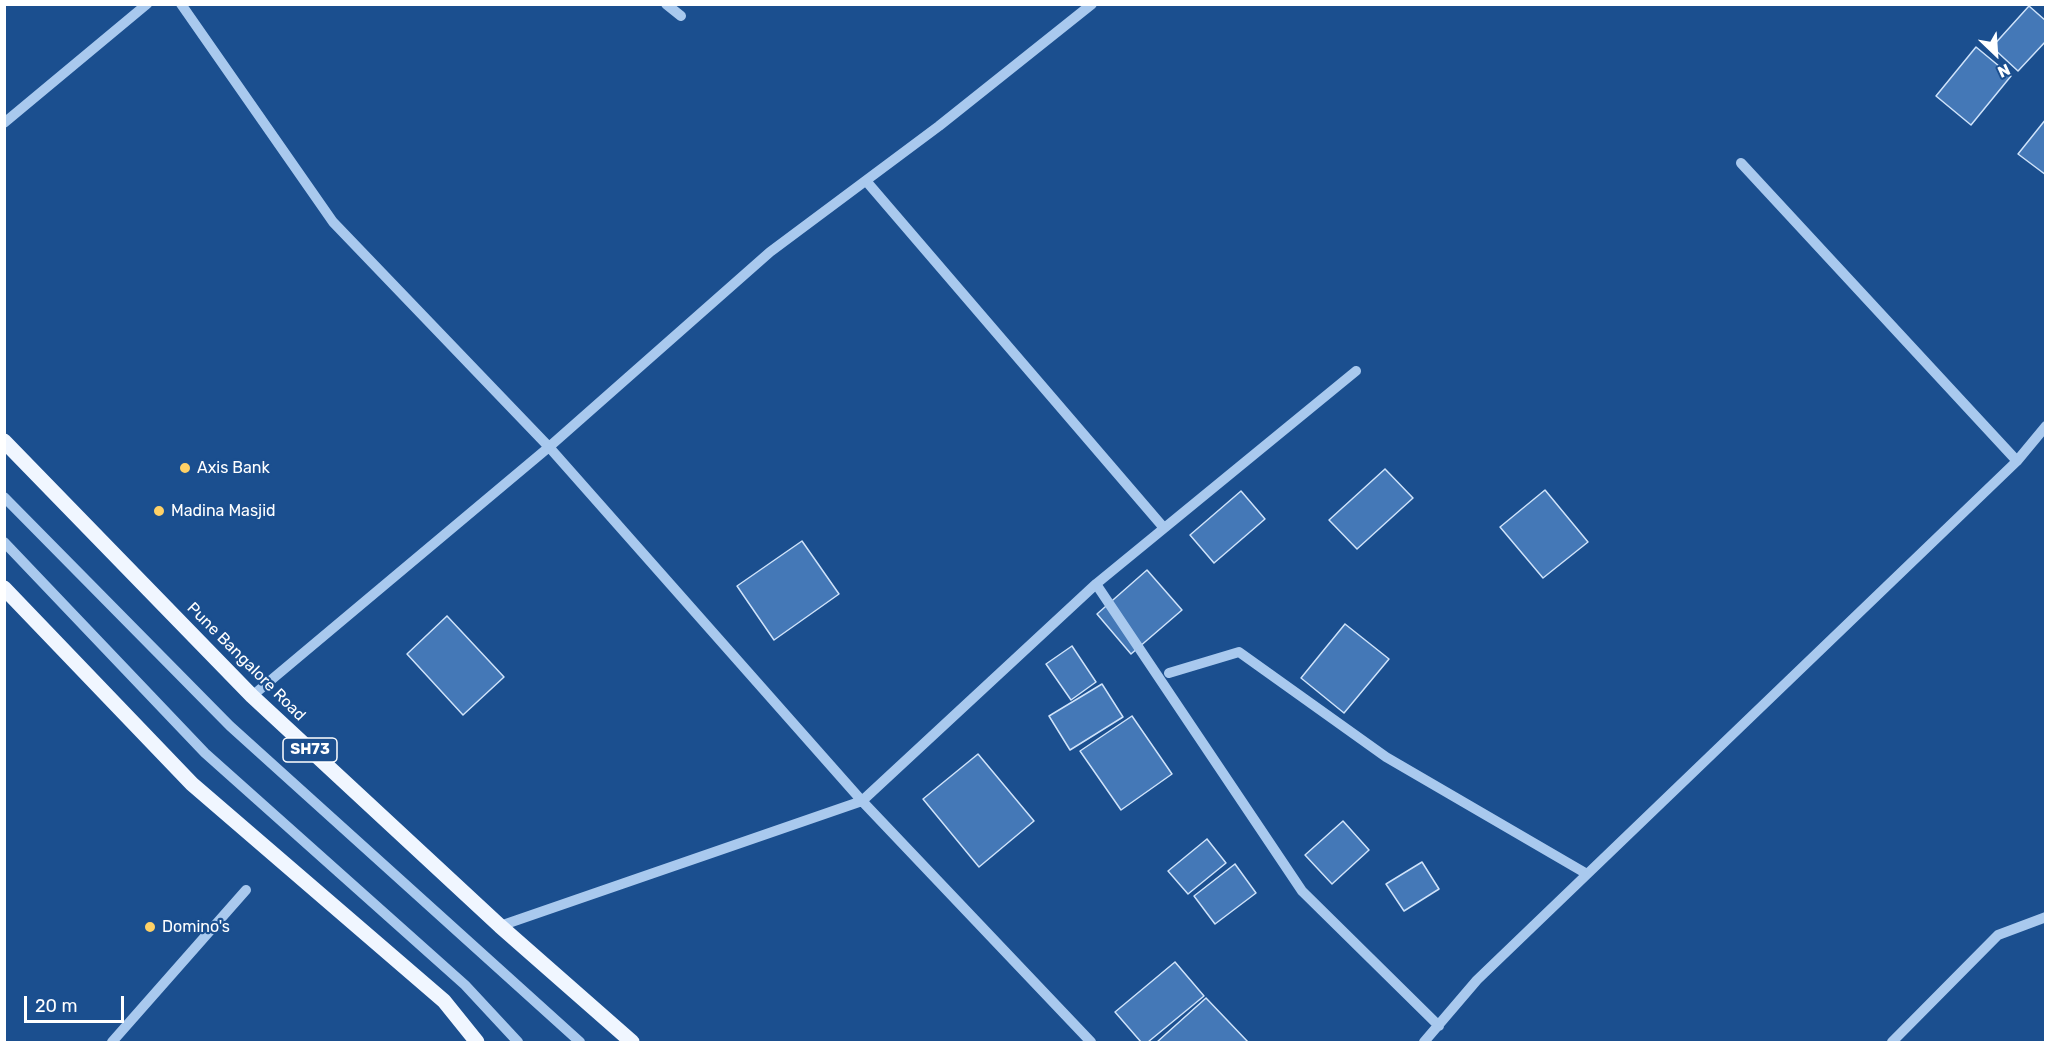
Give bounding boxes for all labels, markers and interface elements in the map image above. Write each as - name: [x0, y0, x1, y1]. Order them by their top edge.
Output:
- north arrow: [1966, 24, 2026, 84]
- text: N: [1995, 60, 2013, 82]
- place label: Axis Bank: [197, 458, 270, 478]
- marker: Axis Bank: [178, 461, 192, 475]
- place label: Madina Masjid: [171, 501, 276, 521]
- marker: Madina Masjid: [152, 504, 166, 518]
- street label: Pune Bangalore Road: [183, 599, 309, 725]
- road number: SH73: [283, 738, 337, 762]
- place label: Domino's: [162, 917, 230, 937]
- marker: Domino's: [143, 920, 157, 934]
- scale bar: [27, 984, 128, 1022]
- text: 20 m: [35, 995, 77, 1017]

